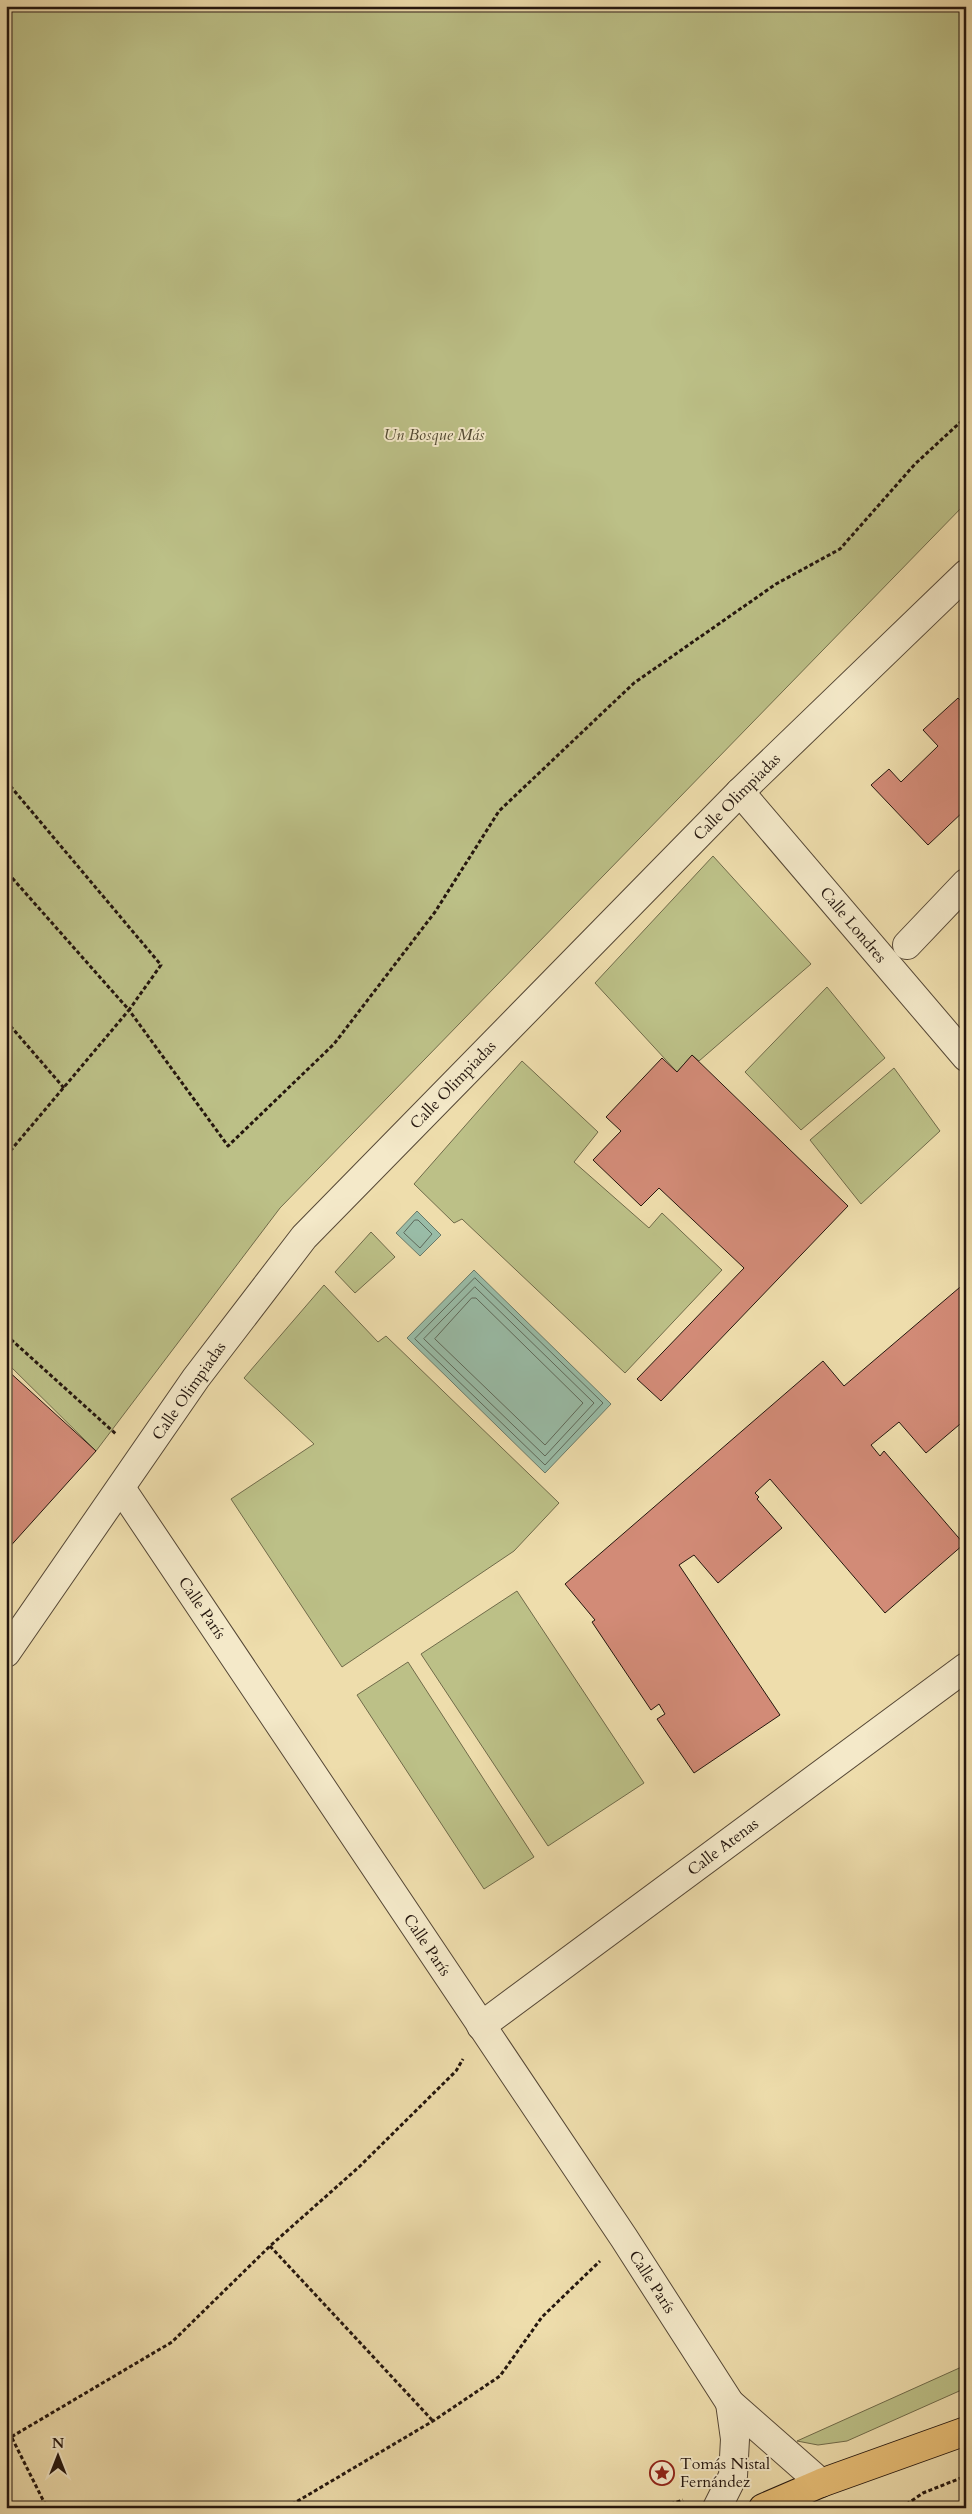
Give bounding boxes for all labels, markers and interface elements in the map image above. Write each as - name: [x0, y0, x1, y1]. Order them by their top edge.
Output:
- park label: Un Bosque Más: [383, 424, 485, 446]
- street label: Calle Olimpiadas: [688, 748, 786, 846]
- street label: Calle Londres: [815, 882, 891, 968]
- street label: Calle Olimpiadas: [405, 1036, 501, 1134]
- street label: Calle Olimpiadas: [147, 1337, 231, 1445]
- street label: Calle París: [173, 1572, 231, 1644]
- street label: Calle Atenas: [683, 1813, 763, 1881]
- street label: Calle París: [398, 1909, 456, 1981]
- street label: Calle París: [623, 2246, 681, 2318]
- north arrow: [32, 2432, 82, 2482]
- text: N: [52, 2434, 64, 2453]
- place label: Tomás Nistal Fernández: [680, 2453, 770, 2493]
- place icon: Tomás Nistal Fernández: [649, 2460, 675, 2486]

